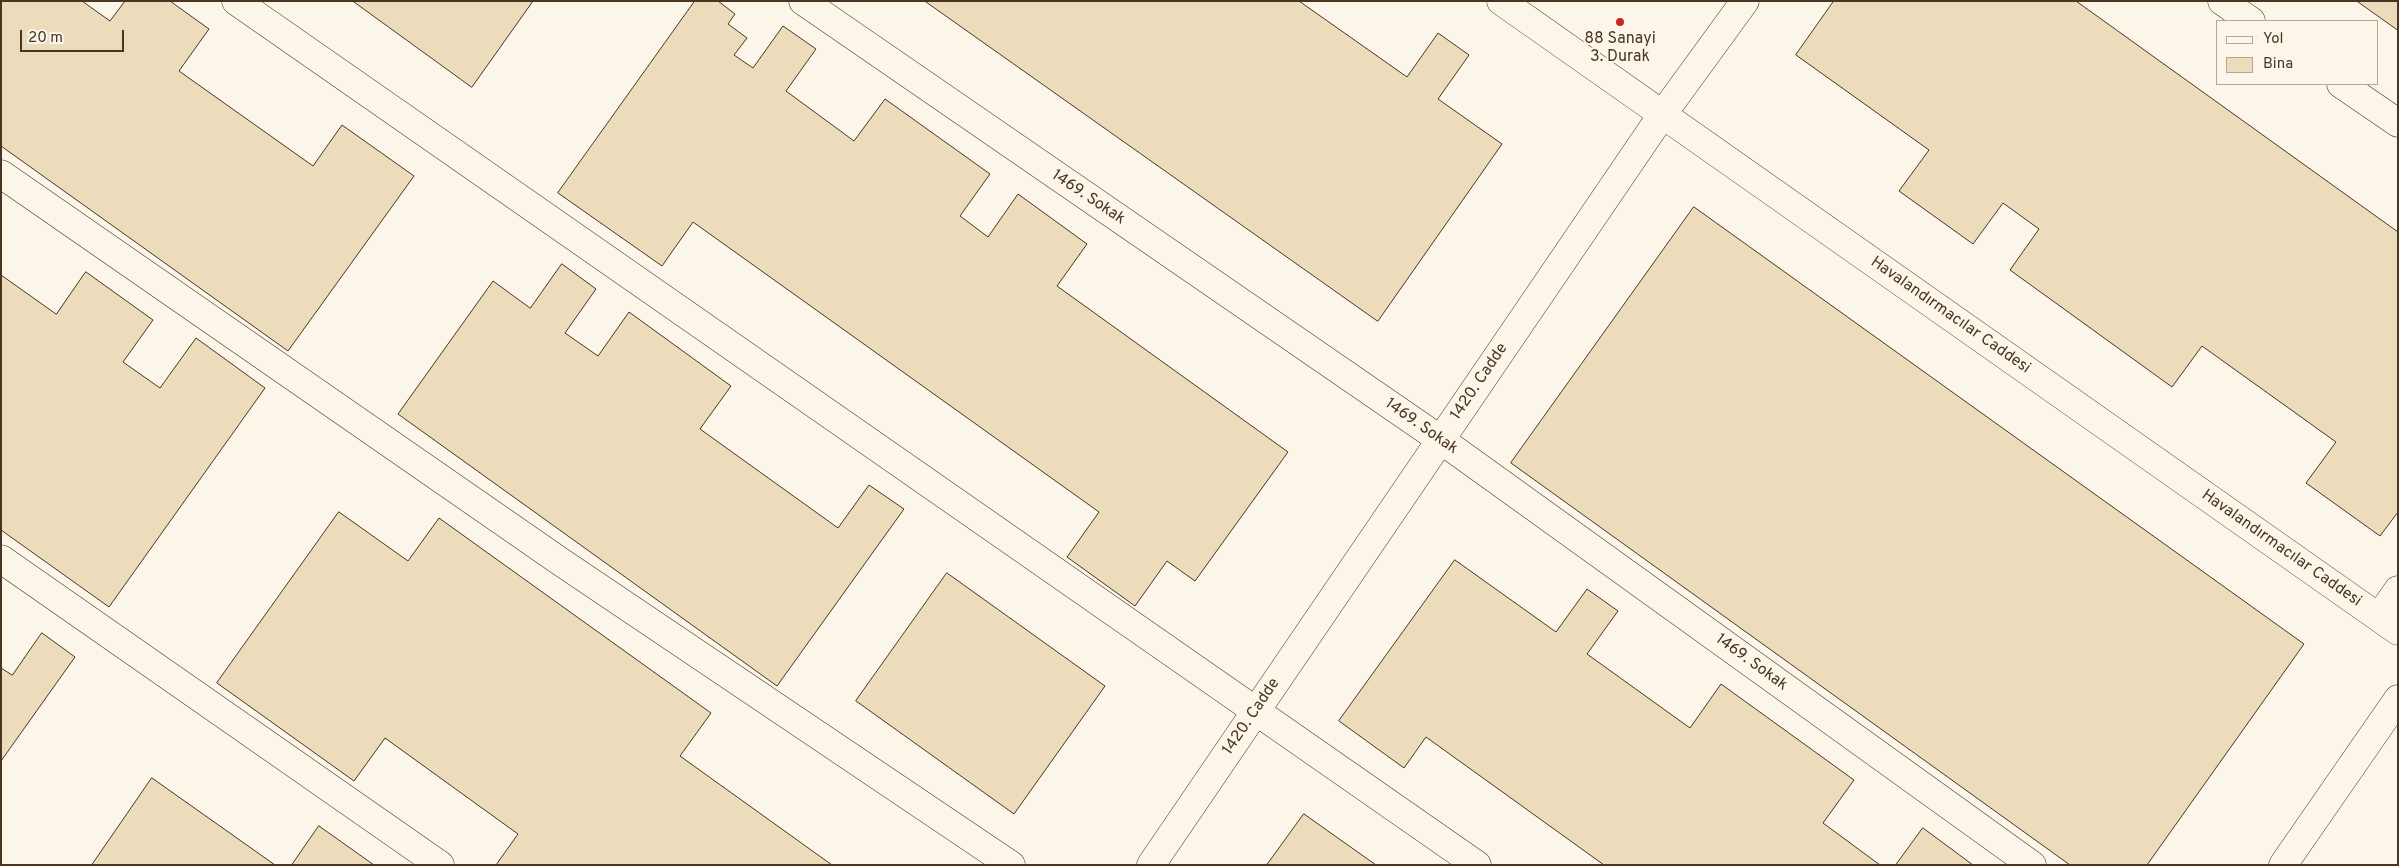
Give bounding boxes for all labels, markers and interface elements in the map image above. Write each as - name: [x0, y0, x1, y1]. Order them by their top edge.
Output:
- marker: 88 Sanayi 3. Durak: [1614, 16, 1626, 28]
- scale bar: [22, 20, 126, 52]
- legend: [2216, 20, 2379, 85]
- text: 20 m: [28, 29, 63, 48]
- place label: 88 Sanayi 3. Durak: [1584, 30, 1656, 68]
- text: Yol: [2263, 30, 2284, 49]
- text: Bina: [2263, 55, 2293, 74]
- street label: 1469. Sokak: [1048, 166, 1128, 230]
- street label: Havalandırmacılar Caddesi: [1866, 253, 2034, 379]
- street label: 1420. Cadde: [1447, 340, 1513, 424]
- street label: 1469. Sokak: [1381, 395, 1461, 459]
- street label: Havalandırmacılar Caddesi: [2197, 486, 2365, 612]
- street label: 1469. Sokak: [1711, 630, 1791, 696]
- street label: 1420. Cadde: [1219, 675, 1285, 759]

